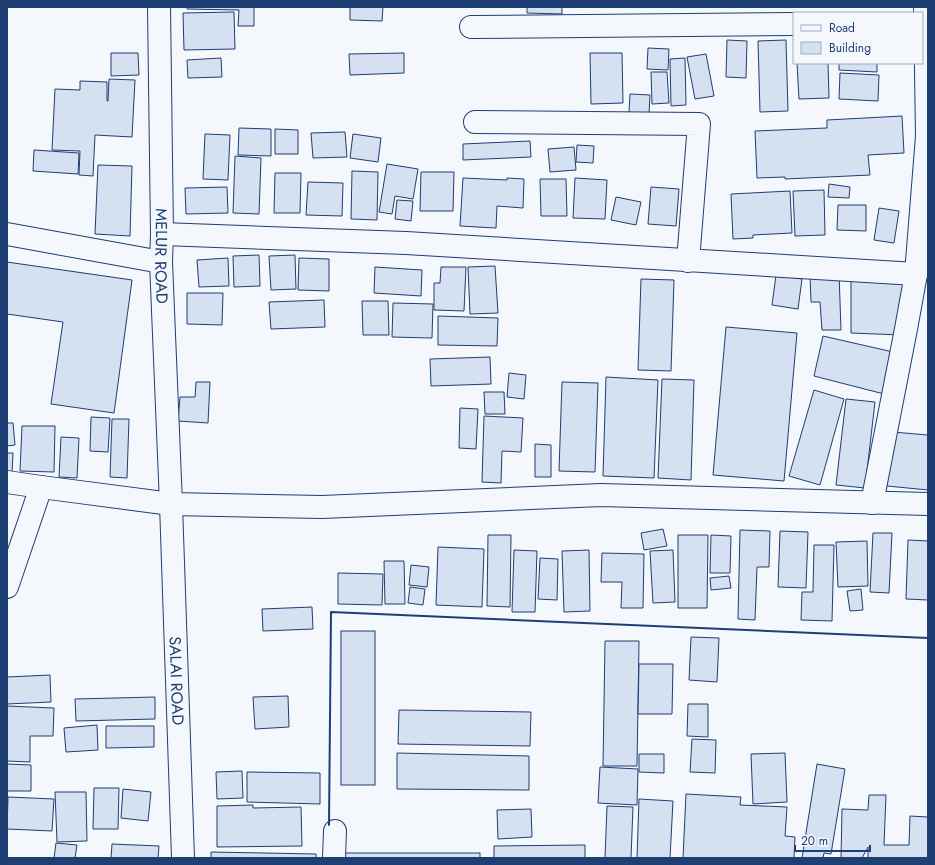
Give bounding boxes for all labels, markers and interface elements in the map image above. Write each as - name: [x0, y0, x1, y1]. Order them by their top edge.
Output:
- legend: [793, 12, 923, 64]
- text: Road: [829, 19, 855, 37]
- text: Building: [829, 39, 871, 57]
- street label: MELUR ROAD: [149, 208, 174, 304]
- street label: SALAI ROAD: [164, 636, 190, 726]
- scale bar: [795, 827, 870, 853]
- text: 20 m: [801, 832, 828, 850]

